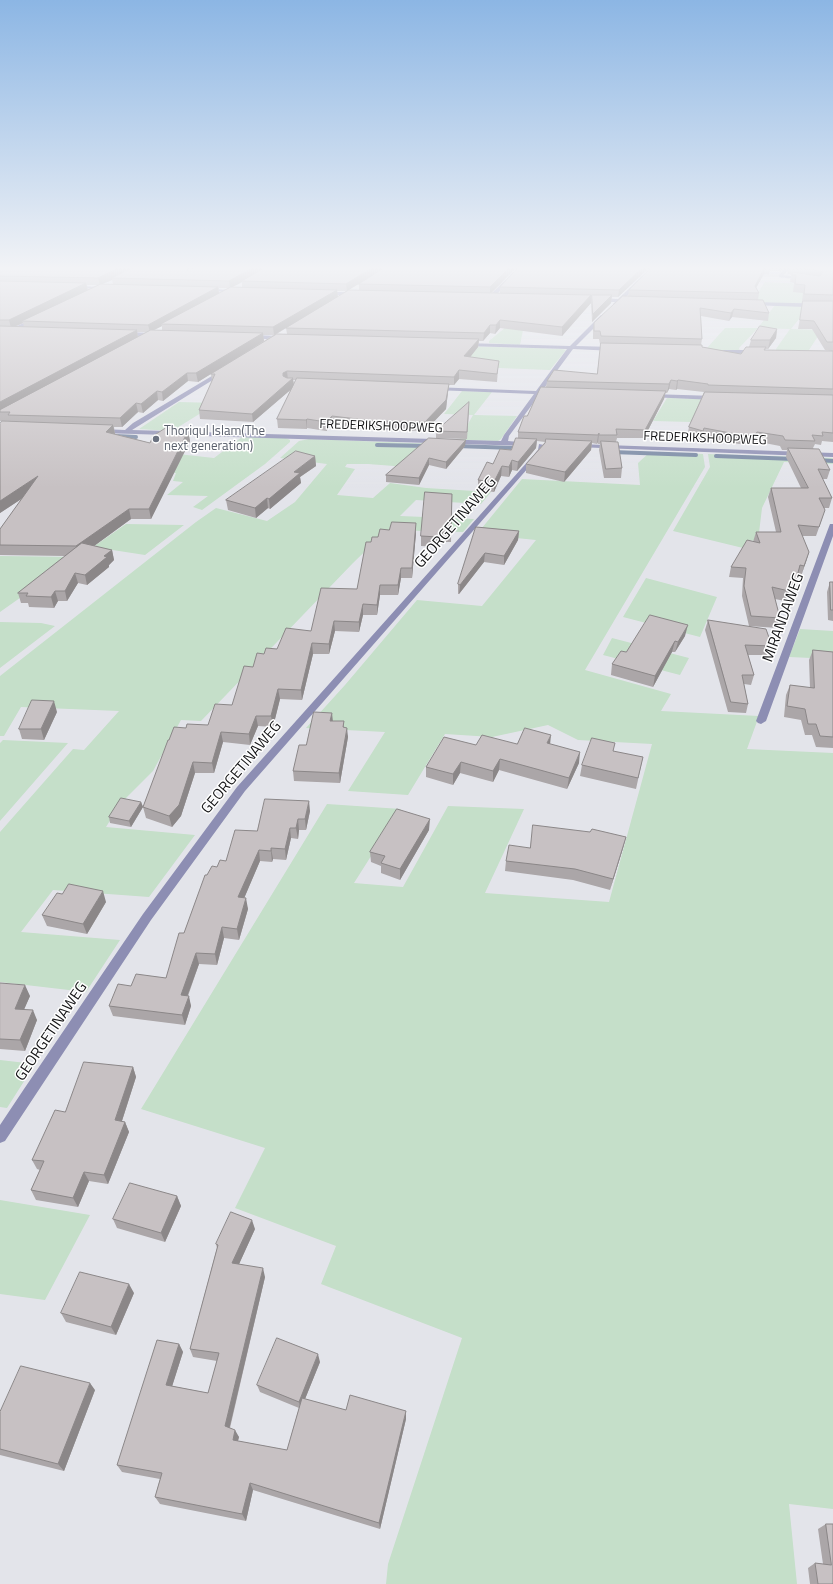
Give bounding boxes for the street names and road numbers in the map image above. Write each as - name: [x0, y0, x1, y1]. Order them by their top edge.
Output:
- street label: FREDERIKSHOOPWEG: [319, 417, 443, 437]
- street label: FREDERIKSHOOPWEG: [643, 429, 767, 449]
- street label: GEORGETINAWEG: [411, 474, 501, 572]
- street label: MIRANDAWEG: [760, 571, 808, 665]
- street label: GEORGETINAWEG: [198, 718, 286, 818]
- street label: GEORGETINAWEG: [12, 979, 92, 1085]

